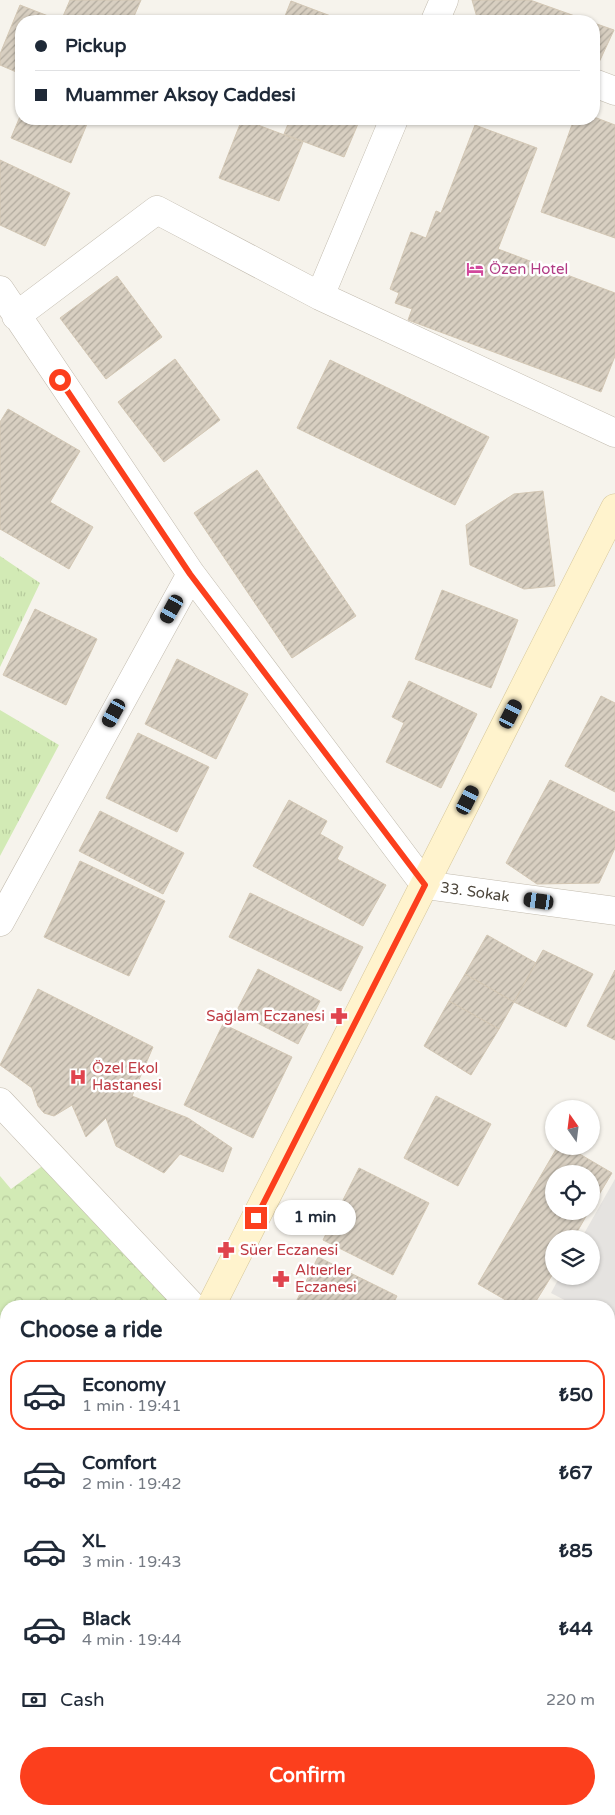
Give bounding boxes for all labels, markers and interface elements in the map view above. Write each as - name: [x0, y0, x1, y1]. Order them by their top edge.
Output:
- text: Pickup: [65, 35, 126, 57]
- text: Muammer Aksoy Caddesi: [65, 84, 296, 106]
- hotel icon: Özen Hotel: [465, 259, 485, 279]
- place label: Özen Hotel: [489, 260, 568, 278]
- route start: [49, 369, 71, 391]
- car: [158, 592, 185, 626]
- car: [100, 696, 127, 730]
- car: [497, 697, 524, 731]
- car: [454, 783, 481, 817]
- street label: 33. Sokak: [439, 878, 511, 906]
- car: [523, 891, 554, 911]
- pharmacy icon: Sağlam Eczanesi: [329, 1006, 349, 1026]
- place label: Sağlam Eczanesi: [206, 1007, 325, 1025]
- place label: Özel Ekol Hastanesi: [92, 1059, 162, 1094]
- hospital icon: Özel Ekol Hastanesi: [68, 1067, 88, 1087]
- north arrow: [545, 1100, 600, 1155]
- map controls: [545, 1100, 600, 1285]
- button: locate: [545, 1165, 600, 1220]
- callout: 1 min: [274, 1200, 356, 1236]
- route end: [245, 1207, 267, 1229]
- text: 1 min: [294, 1207, 336, 1227]
- button: layers: [545, 1230, 600, 1285]
- pharmacy icon: Süer Eczanesi: [216, 1240, 236, 1260]
- place label: Süer Eczanesi: [240, 1241, 338, 1259]
- place label: Altıerler Eczanesi: [295, 1261, 357, 1296]
- pharmacy icon: Altıerler Eczanesi: [271, 1269, 291, 1289]
- text: Choose a ride: [20, 1317, 163, 1343]
- icon: car: [22, 1373, 67, 1418]
- text: Economy: [82, 1374, 166, 1396]
- text: ₺50: [559, 1384, 593, 1406]
- text: 1 min · 19:41: [82, 1396, 181, 1416]
- icon: car: [22, 1451, 67, 1496]
- text: Comfort: [82, 1452, 156, 1474]
- text: ₺67: [559, 1462, 593, 1484]
- text: 2 min · 19:42: [82, 1474, 181, 1494]
- icon: car: [22, 1529, 67, 1574]
- text: XL: [82, 1530, 106, 1552]
- text: ₺85: [559, 1540, 593, 1562]
- text: 3 min · 19:43: [82, 1552, 181, 1572]
- icon: car: [22, 1607, 67, 1652]
- text: Black: [82, 1608, 131, 1630]
- text: ₺44: [559, 1618, 593, 1640]
- text: 4 min · 19:44: [82, 1630, 181, 1650]
- icon: cash: [20, 1686, 48, 1714]
- text: Cash: [60, 1689, 105, 1711]
- text: 220 m: [546, 1690, 595, 1710]
- button: Confirm: [20, 1747, 595, 1805]

